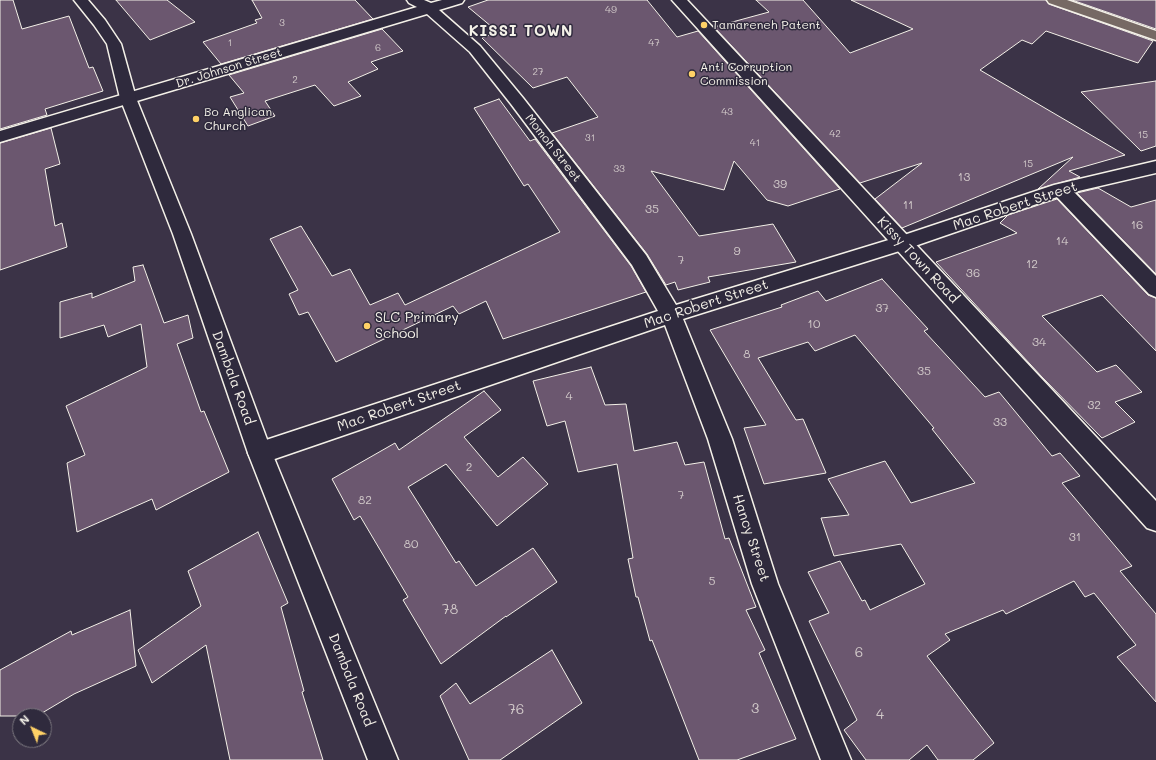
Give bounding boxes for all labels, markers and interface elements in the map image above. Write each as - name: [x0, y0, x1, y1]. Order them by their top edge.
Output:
- house number: 49: [605, 4, 617, 16]
- house number: 3: [279, 17, 285, 29]
- place label: Tamareneh Patent: [712, 18, 821, 32]
- marker: Tamareneh Patent: [699, 20, 709, 30]
- district label: KISSI TOWN: [469, 22, 573, 40]
- house number: 1: [228, 37, 232, 49]
- house number: 47: [648, 37, 660, 49]
- house number: 6: [375, 42, 381, 54]
- street label: Dr. Johnson Street: [174, 45, 284, 91]
- place label: Anti Corruption Commission: [700, 60, 792, 88]
- house number: 27: [532, 66, 544, 78]
- marker: Anti Corruption Commission: [687, 69, 697, 79]
- house number: 2: [292, 74, 298, 86]
- place label: Bo Anglican Church: [204, 105, 272, 133]
- house number: 43: [721, 106, 733, 118]
- street label: Momoh Street: [522, 111, 584, 185]
- marker: Bo Anglican Church: [191, 114, 201, 124]
- house number: 42: [829, 128, 841, 140]
- house number: 15: [1138, 129, 1148, 141]
- house number: 31: [585, 132, 595, 144]
- house number: 41: [750, 137, 760, 149]
- house number: 15: [1023, 158, 1033, 170]
- house number: 33: [613, 163, 625, 175]
- house number: 13: [958, 170, 970, 184]
- house number: 39: [773, 177, 787, 191]
- street label: Mac Robert Street: [951, 178, 1079, 234]
- house number: 11: [903, 198, 913, 212]
- house number: 35: [645, 202, 659, 216]
- street label: Kissy Town Road: [874, 213, 962, 307]
- house number: 16: [1131, 218, 1143, 232]
- house number: 14: [1056, 234, 1068, 248]
- house number: 9: [733, 244, 741, 258]
- house number: 7: [678, 253, 684, 267]
- house number: 12: [1026, 257, 1038, 271]
- house number: 36: [966, 266, 980, 280]
- street label: Mac Robert Street: [642, 276, 770, 332]
- house number: 37: [875, 301, 889, 315]
- place label: SLC Primary School: [375, 310, 459, 342]
- house number: 10: [808, 317, 820, 331]
- marker: SLC Primary School: [362, 321, 372, 331]
- street label: Dambala Road: [208, 329, 258, 427]
- house number: 34: [1032, 335, 1046, 349]
- house number: 8: [743, 347, 751, 361]
- house number: 35: [917, 364, 931, 378]
- street label: Mac Robert Street: [335, 377, 463, 435]
- house number: 4: [565, 389, 573, 403]
- house number: 32: [1087, 398, 1101, 412]
- house number: 33: [993, 415, 1007, 429]
- house number: 2: [466, 460, 472, 474]
- house number: 7: [678, 488, 684, 502]
- street label: Hancy Street: [729, 492, 773, 584]
- house number: 82: [358, 493, 372, 507]
- house number: 31: [1069, 530, 1081, 544]
- house number: 80: [404, 537, 418, 551]
- house number: 5: [709, 574, 715, 588]
- house number: 78: [442, 602, 458, 618]
- street label: Dambala Road: [325, 631, 377, 729]
- house number: 6: [855, 645, 863, 661]
- house number: 3: [751, 701, 759, 717]
- house number: 76: [508, 702, 524, 718]
- house number: 4: [876, 707, 884, 723]
- north arrow: [12, 708, 52, 748]
- text: N: [16, 711, 32, 728]

